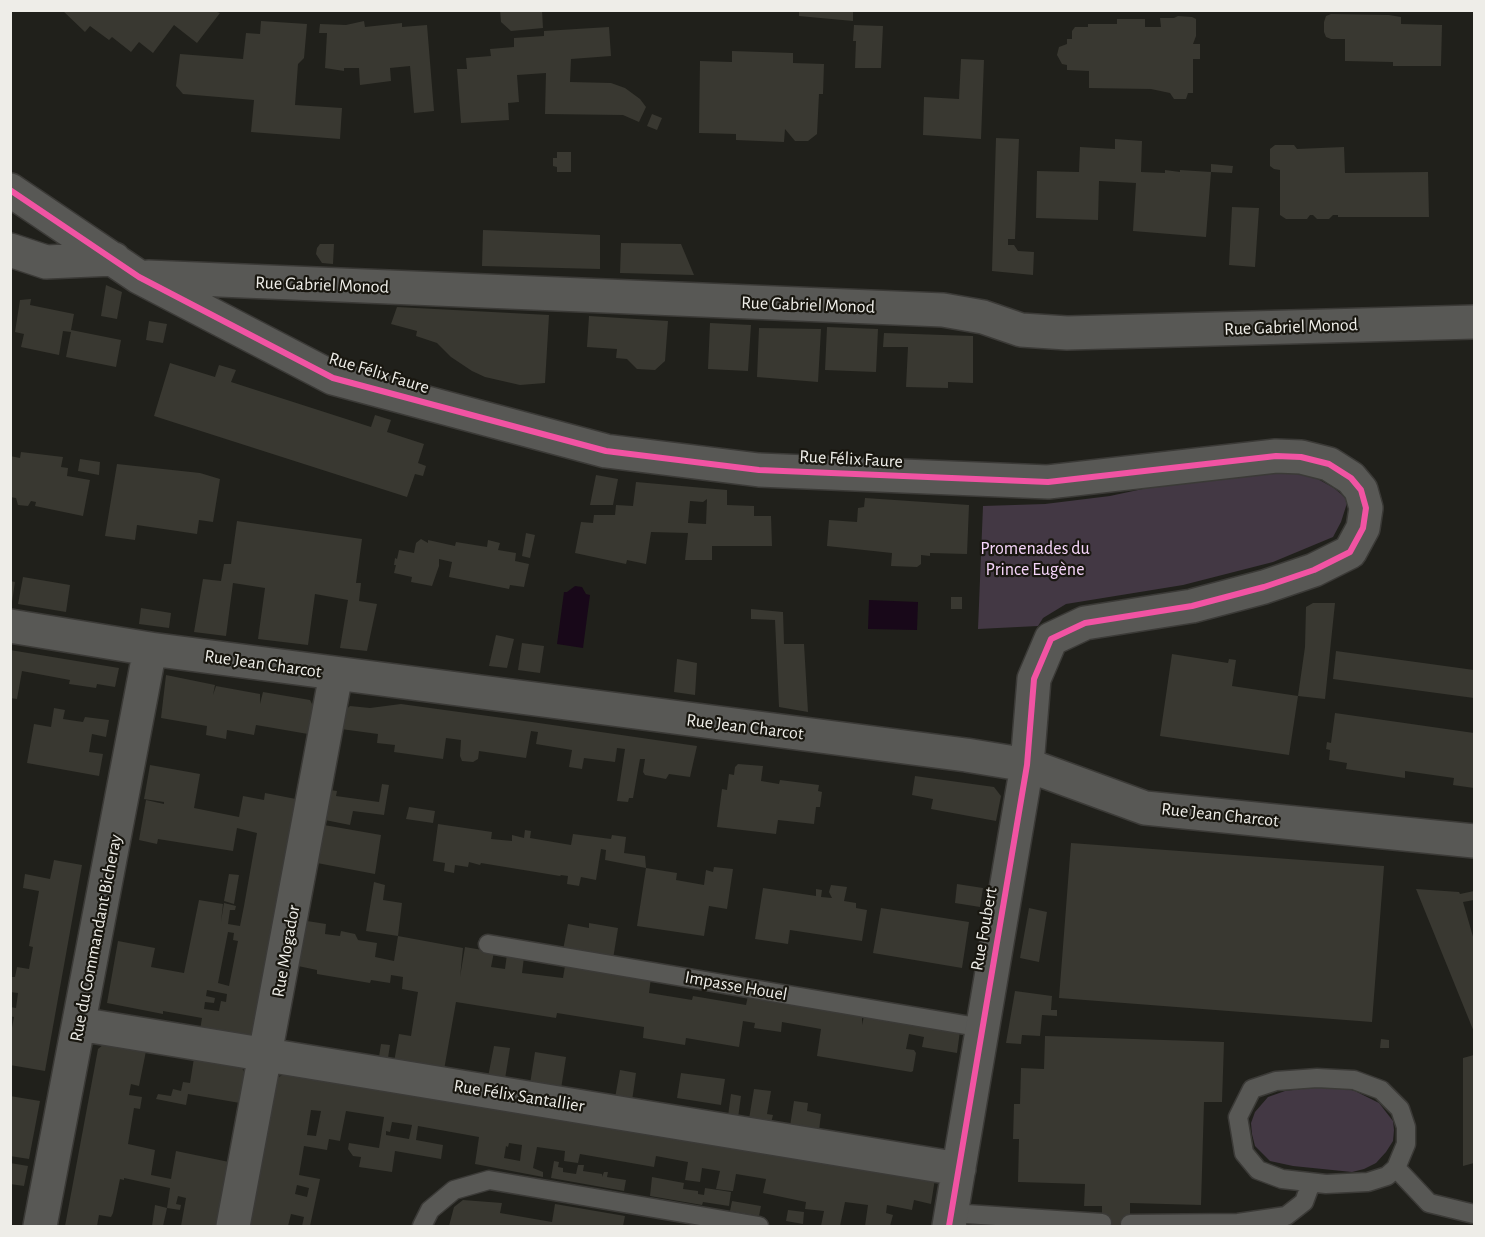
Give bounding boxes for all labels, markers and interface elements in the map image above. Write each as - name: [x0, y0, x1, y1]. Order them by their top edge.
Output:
- street label: Rue Gabriel Monod: [255, 272, 389, 298]
- street label: Rue Gabriel Monod: [741, 292, 875, 318]
- street label: Rue Gabriel Monod: [1224, 314, 1358, 340]
- street label: Rue Félix Faure: [326, 347, 432, 399]
- street label: Rue Félix Faure: [799, 445, 903, 473]
- park label: Promenades du Prince Eugène: [980, 538, 1090, 580]
- street label: Rue Jean Charcot: [203, 645, 323, 683]
- street label: Rue Jean Charcot: [685, 709, 805, 745]
- street label: Rue Jean Charcot: [1160, 798, 1280, 832]
- street label: Rue du Commandant Bicheray: [65, 833, 127, 1043]
- street label: Rue Foubert: [966, 886, 1002, 972]
- street label: Rue Mogador: [267, 903, 305, 999]
- street label: Impasse Houel: [683, 966, 789, 1006]
- street label: Rue Félix Santallier: [452, 1075, 586, 1117]

